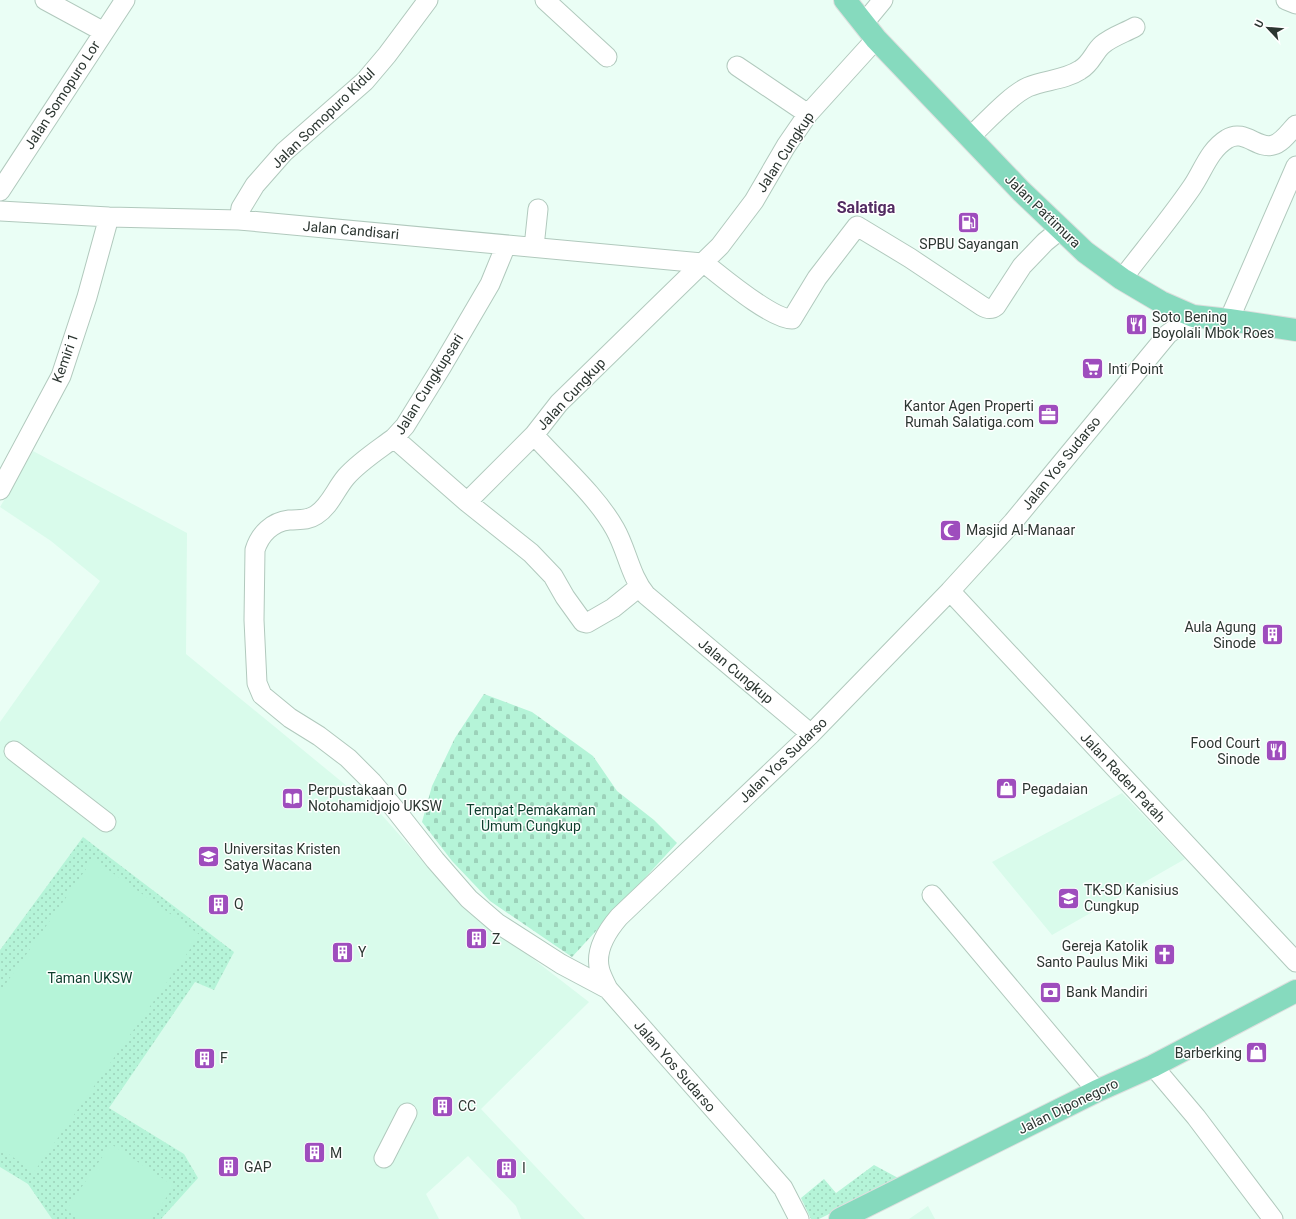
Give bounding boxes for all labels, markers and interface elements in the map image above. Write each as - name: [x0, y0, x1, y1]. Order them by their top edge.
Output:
- north arrow: [1248, 8, 1288, 48]
- text: U: [1252, 18, 1267, 30]
- street label: Jalan Somopuro Lor: [21, 38, 103, 152]
- street label: Jalan Somopuro Kidul: [268, 65, 378, 171]
- street label: Jalan Cungkup: [753, 109, 817, 195]
- street label: Jalan Pattimura: [1002, 171, 1084, 251]
- district label: Salatiga: [837, 198, 896, 217]
- fuel station icon: SPBU Sayangan: [956, 209, 982, 235]
- street label: Jalan Candisari: [302, 218, 400, 242]
- place label: SPBU Sayangan: [919, 236, 1019, 252]
- place label: Soto Bening Boyolali Mbok Roes: [1152, 309, 1274, 341]
- restaurant icon: Soto Bening Boyolali Mbok Roes: [1123, 312, 1149, 338]
- street label: Kemiri 1: [49, 331, 81, 385]
- street label: Jalan Cungkupsari: [392, 331, 466, 437]
- street label: Jalan Cungkup: [534, 355, 609, 433]
- supermarket icon: Inti Point: [1079, 356, 1105, 382]
- place label: Inti Point: [1108, 361, 1164, 377]
- place label: Kantor Agen Properti Rumah Salatiga.com: [904, 398, 1034, 430]
- office icon: Kantor Agen Properti Rumah Salatiga.com: [1036, 401, 1062, 427]
- street label: Jalan Yos Sudarso: [1018, 413, 1104, 513]
- mosque icon: Masjid Al-Manaar: [937, 517, 963, 543]
- place label: Masjid Al-Manaar: [966, 522, 1075, 538]
- place label: Aula Agung Sinode: [1184, 619, 1256, 651]
- building icon: Aula Agung Sinode: [1259, 622, 1285, 648]
- street label: Jalan Cungkup: [695, 635, 777, 707]
- street label: Jalan Yos Sudarso: [736, 714, 830, 806]
- street label: Jalan Raden Patah: [1077, 729, 1169, 825]
- place label: Food Court Sinode: [1191, 735, 1260, 767]
- restaurant icon: Food Court Sinode: [1263, 738, 1289, 764]
- shop icon: Pegadaian: [993, 776, 1019, 802]
- place label: Pegadaian: [1022, 781, 1088, 797]
- place label: Perpustakaan O Notohamidjojo UKSW: [308, 782, 443, 814]
- library icon: Perpustakaan O Notohamidjojo UKSW: [279, 785, 305, 811]
- park label: Tempat Pemakaman Umum Cungkup: [466, 802, 596, 834]
- place label: Universitas Kristen Satya Wacana: [224, 841, 341, 873]
- school or university icon: Universitas Kristen Satya Wacana: [196, 844, 222, 870]
- place label: TK-SD Kanisius Cungkup: [1084, 882, 1179, 914]
- school or university icon: TK-SD Kanisius Cungkup: [1056, 885, 1082, 911]
- building icon: Q: [205, 891, 231, 917]
- place label: Q: [234, 896, 244, 912]
- building icon: Z: [463, 926, 489, 952]
- place label: Z: [492, 931, 500, 947]
- place label: Gereja Katolik Santo Paulus Miki: [1036, 938, 1149, 970]
- building icon: Y: [330, 939, 356, 965]
- church icon: Gereja Katolik Santo Paulus Miki: [1151, 941, 1177, 967]
- place label: Y: [358, 944, 367, 960]
- park label: Taman UKSW: [48, 970, 133, 986]
- bank icon: Bank Mandiri: [1037, 979, 1063, 1005]
- place label: Bank Mandiri: [1066, 984, 1148, 1000]
- street label: Jalan Yos Sudarso: [631, 1017, 719, 1115]
- shop icon: Barberking: [1244, 1040, 1270, 1066]
- building icon: F: [192, 1045, 218, 1071]
- place label: Barberking: [1175, 1045, 1242, 1061]
- place label: F: [220, 1050, 228, 1066]
- street label: Jalan Diponegoro: [1015, 1075, 1121, 1137]
- building icon: CC: [430, 1093, 456, 1119]
- place label: CC: [458, 1098, 476, 1114]
- building icon: M: [302, 1140, 328, 1166]
- place label: M: [330, 1145, 342, 1161]
- building icon: GAP: [215, 1154, 241, 1180]
- building icon: I: [493, 1155, 519, 1181]
- place label: GAP: [244, 1159, 272, 1175]
- place label: I: [522, 1160, 526, 1176]

